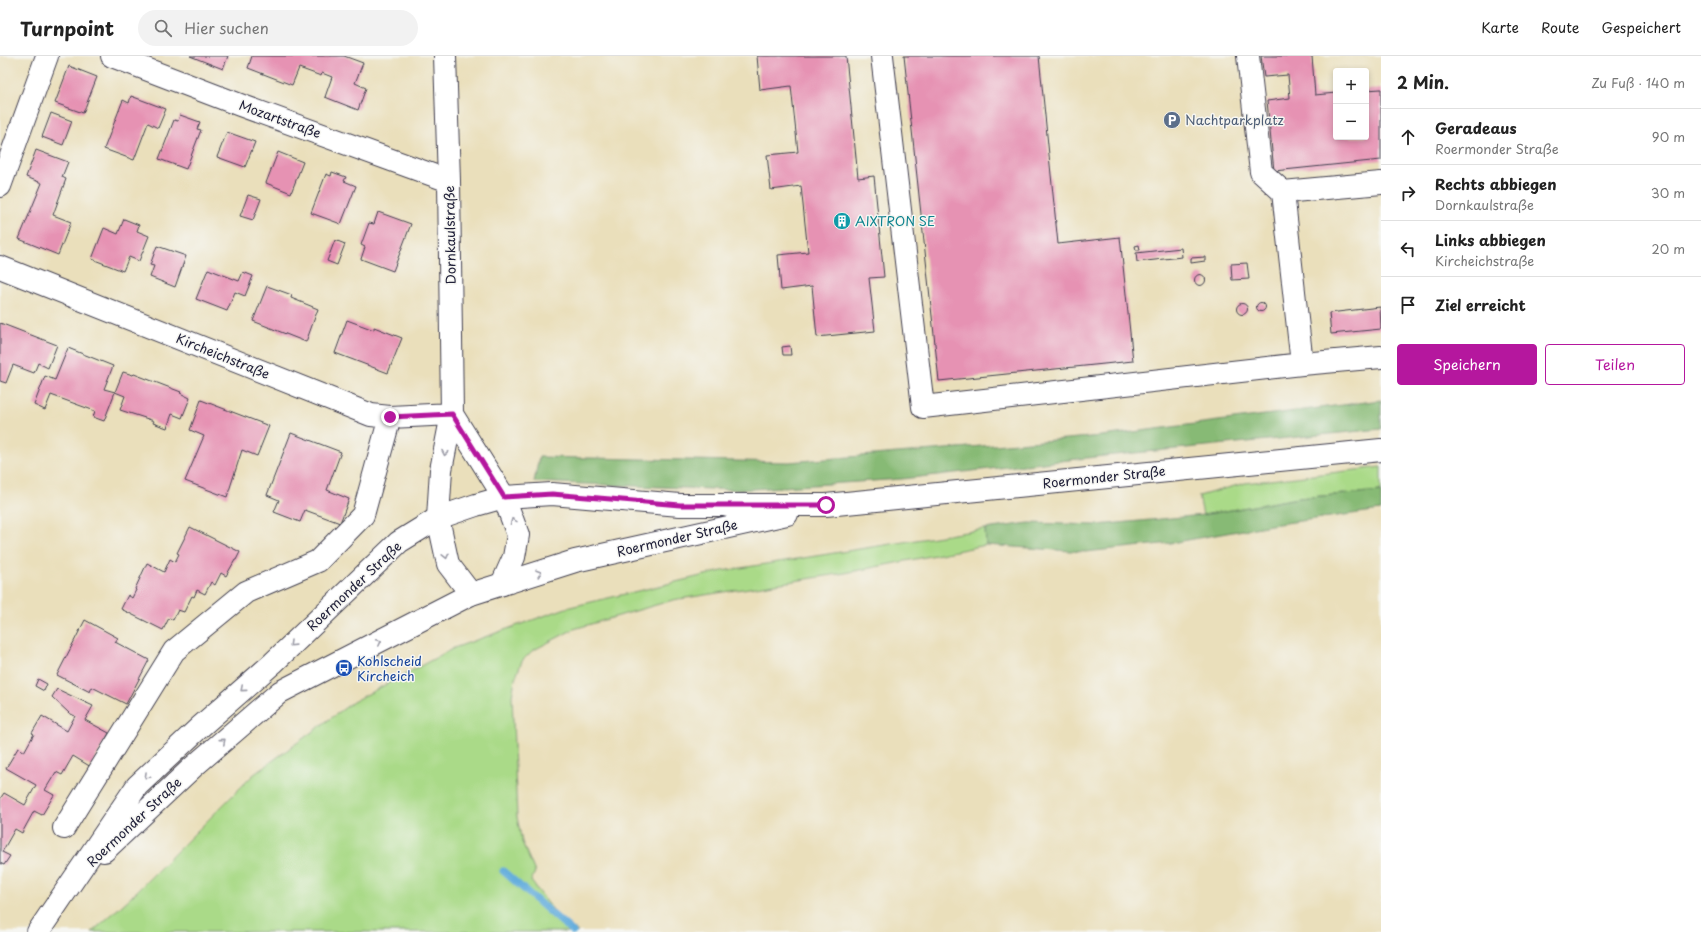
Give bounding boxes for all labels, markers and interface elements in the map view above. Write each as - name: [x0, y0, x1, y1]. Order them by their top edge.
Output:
- search box: [138, 10, 418, 46]
- text: Turnpoint: [20, 14, 114, 42]
- text: Hier suchen: [184, 16, 269, 39]
- icon: search: [152, 17, 174, 39]
- text: Karte: [1481, 17, 1519, 38]
- text: Route: [1541, 17, 1579, 38]
- text: Gespeichert: [1601, 17, 1681, 38]
- map controls: [1333, 68, 1369, 140]
- button: +: [1333, 68, 1369, 104]
- text: 2 Min.: [1397, 69, 1449, 95]
- text: Zu Fuß · 140 m: [1591, 73, 1685, 92]
- street label: Mozartstraße: [237, 95, 324, 142]
- button: −: [1333, 104, 1369, 140]
- parking icon: Nachtparkplatz: [1162, 110, 1182, 130]
- place label: Nachtparkplatz: [1185, 110, 1284, 129]
- text: Geradeaus: [1435, 116, 1517, 139]
- icon: ahead: [1397, 126, 1419, 148]
- text: 90 m: [1652, 127, 1685, 146]
- text: Roermonder Straße: [1435, 139, 1559, 158]
- text: Rechts abbiegen: [1435, 172, 1556, 195]
- icon: right: [1397, 182, 1419, 204]
- text: 30 m: [1651, 183, 1685, 202]
- street label: Dornkaulstraße: [439, 185, 460, 285]
- text: Dornkaulstraße: [1435, 195, 1534, 214]
- building icon: AIXTRON SE: [832, 211, 852, 231]
- place label: AIXTRON SE: [855, 211, 935, 230]
- text: Links abbiegen: [1435, 228, 1546, 251]
- icon: left: [1397, 238, 1419, 260]
- text: 20 m: [1651, 239, 1685, 258]
- text: Kircheichstraße: [1435, 251, 1534, 270]
- text: Ziel erreicht: [1435, 293, 1526, 316]
- icon: arrive: [1397, 294, 1419, 316]
- street label: Kircheichstraße: [174, 328, 273, 383]
- button: Speichern: [1397, 344, 1537, 385]
- button: Teilen: [1545, 344, 1685, 385]
- route end: [381, 408, 399, 426]
- one-way arrow: [441, 450, 449, 456]
- street label: Roermonder Straße: [1042, 461, 1166, 492]
- route start: [817, 496, 835, 514]
- street label: Roermonder Straße: [615, 514, 739, 561]
- one-way arrow: [510, 517, 518, 525]
- street label: Roermonder Straße: [302, 536, 405, 635]
- one-way arrow: [442, 553, 450, 559]
- one-way arrow: [536, 569, 543, 578]
- one-way arrow: [290, 639, 297, 646]
- one-way arrow: [375, 639, 382, 647]
- place label: Kohlscheid Kircheich: [357, 651, 422, 685]
- bus stop icon: Kohlscheid Kircheich: [334, 658, 354, 678]
- one-way arrow: [241, 684, 248, 691]
- one-way arrow: [218, 739, 226, 746]
- one-way arrow: [144, 771, 152, 779]
- street label: Roermonder Straße: [82, 772, 185, 871]

